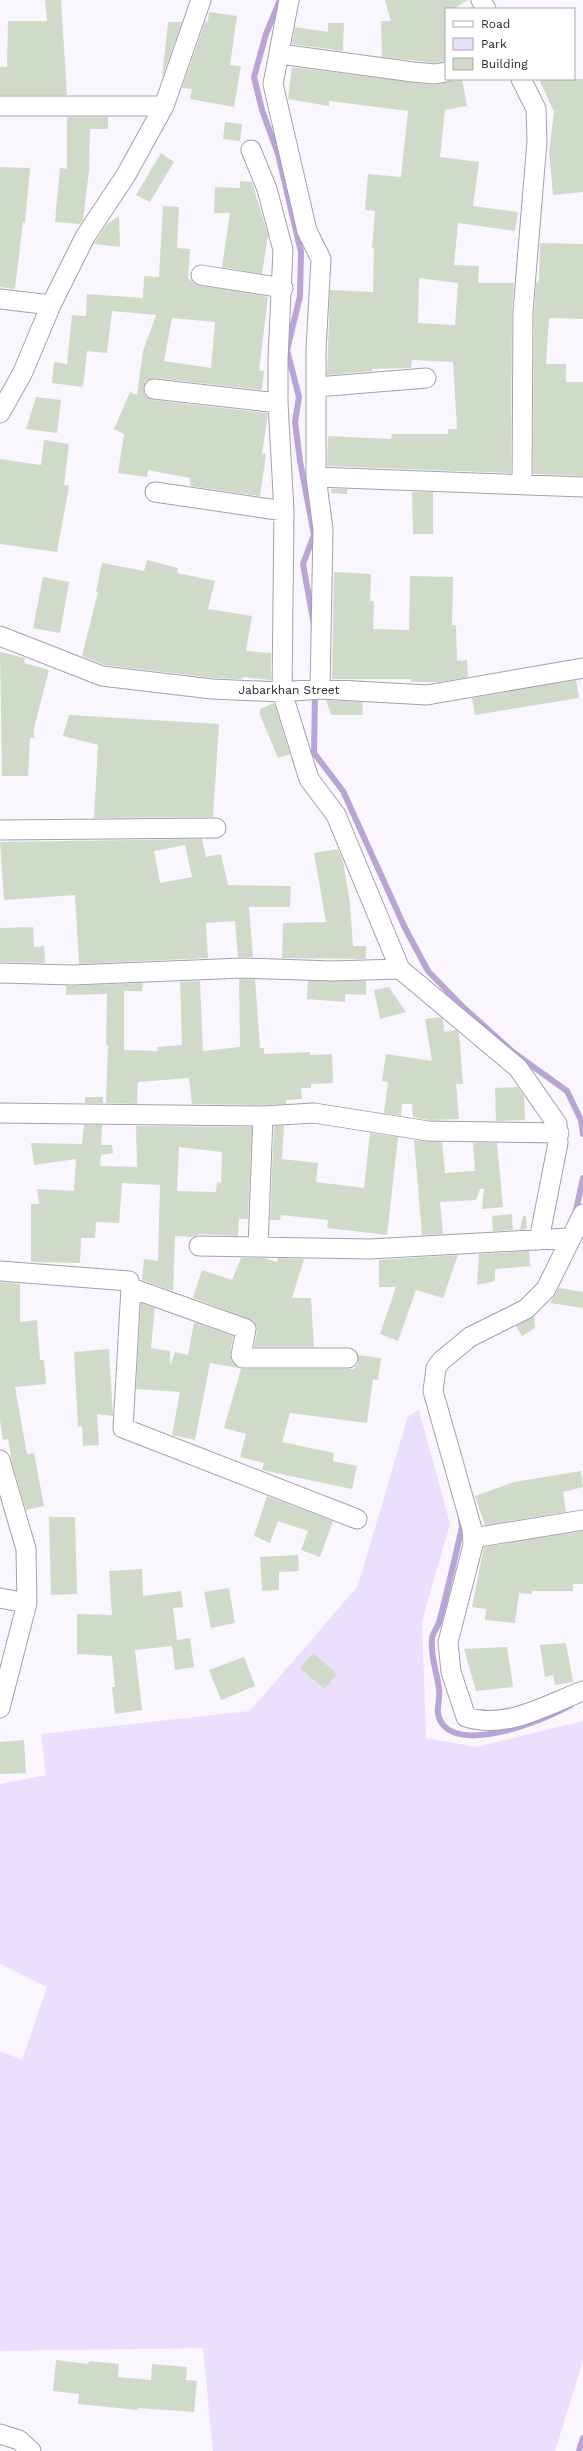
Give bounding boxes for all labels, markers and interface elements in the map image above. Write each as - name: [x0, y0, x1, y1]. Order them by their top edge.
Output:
- legend: [445, 8, 575, 80]
- text: Road: [481, 17, 510, 31]
- text: Park: [481, 37, 507, 51]
- text: Building: [481, 57, 528, 71]
- street label: Jabarkhan Street: [238, 683, 340, 697]

